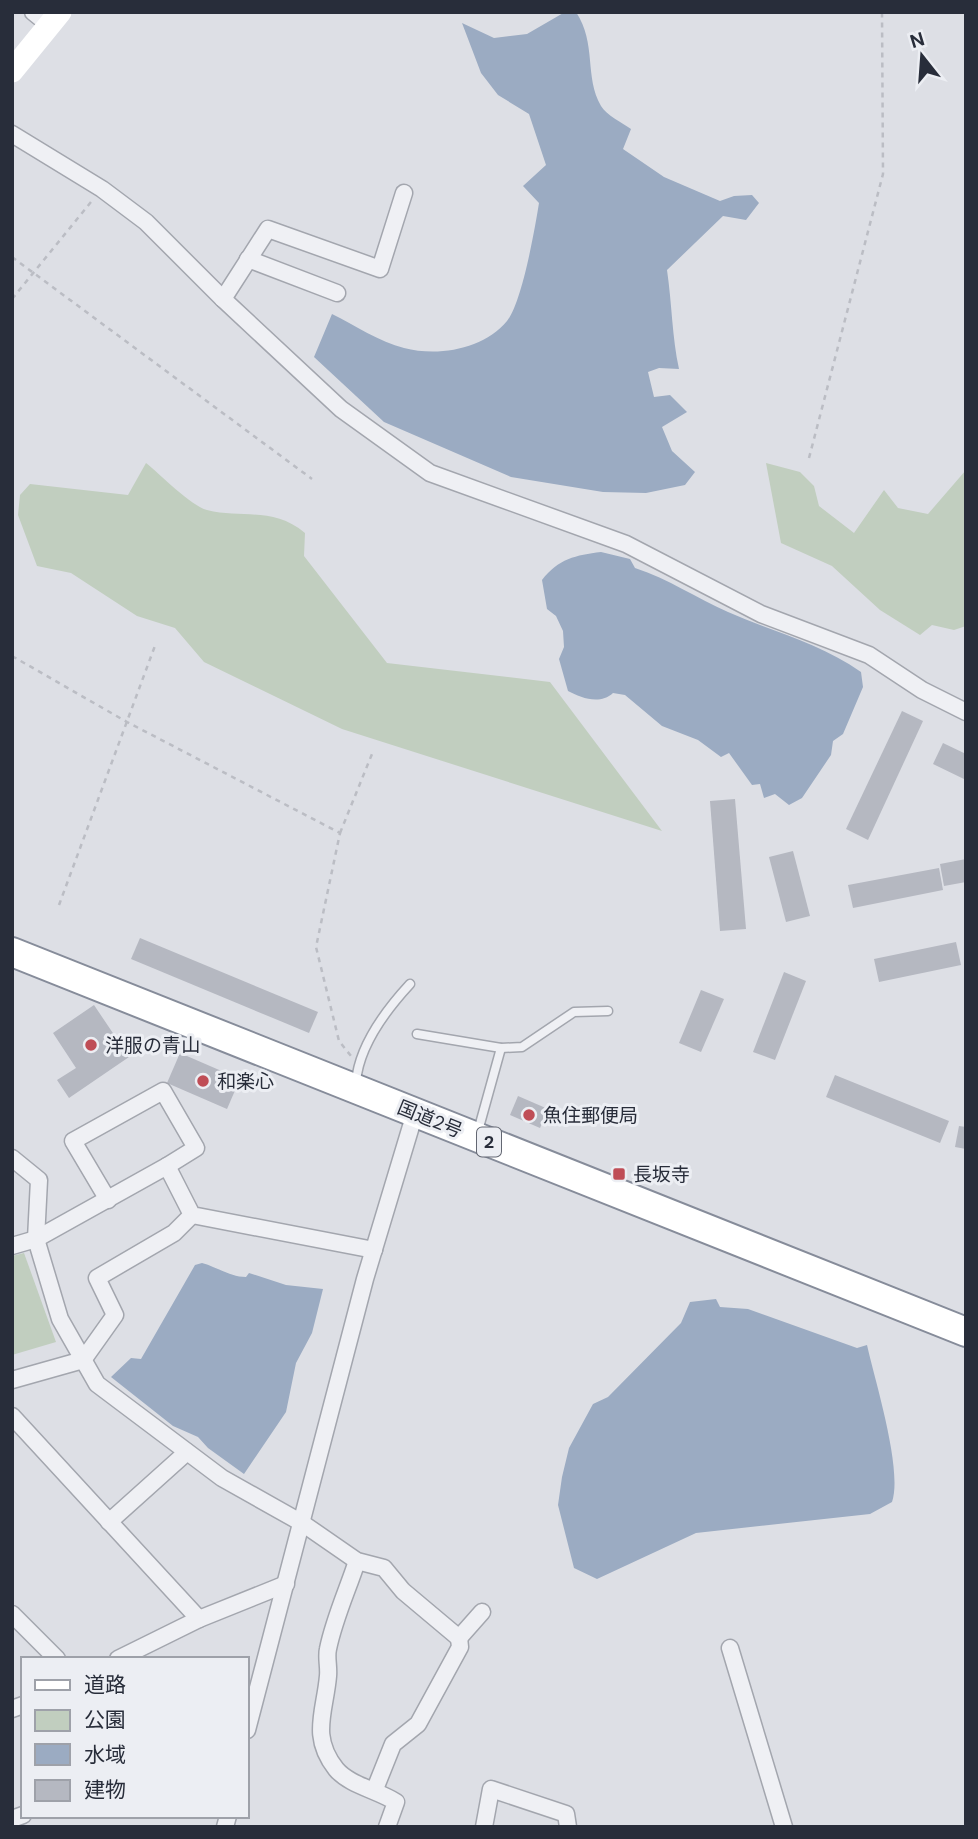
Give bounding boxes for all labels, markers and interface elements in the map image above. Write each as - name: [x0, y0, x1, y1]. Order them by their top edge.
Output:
- north arrow: [887, 21, 957, 91]
- text: N: [907, 26, 927, 54]
- place label: 洋服の青山: [105, 1033, 200, 1058]
- marker: 洋服の青山: [83, 1037, 99, 1053]
- place label: 和楽心: [217, 1069, 274, 1094]
- marker: 和楽心: [195, 1073, 211, 1089]
- street label: 国道2号: [394, 1095, 466, 1143]
- place label: 魚住郵便局: [543, 1103, 638, 1128]
- marker: 魚住郵便局: [521, 1107, 537, 1123]
- road number: 2: [477, 1128, 501, 1156]
- place label: 長坂寺: [633, 1162, 690, 1187]
- marker: 長坂寺: [611, 1166, 627, 1182]
- legend: [21, 1657, 248, 1818]
- text: 道路: [84, 1671, 126, 1699]
- text: 公園: [84, 1706, 126, 1734]
- text: 水域: [84, 1741, 126, 1769]
- text: 建物: [84, 1776, 126, 1804]

